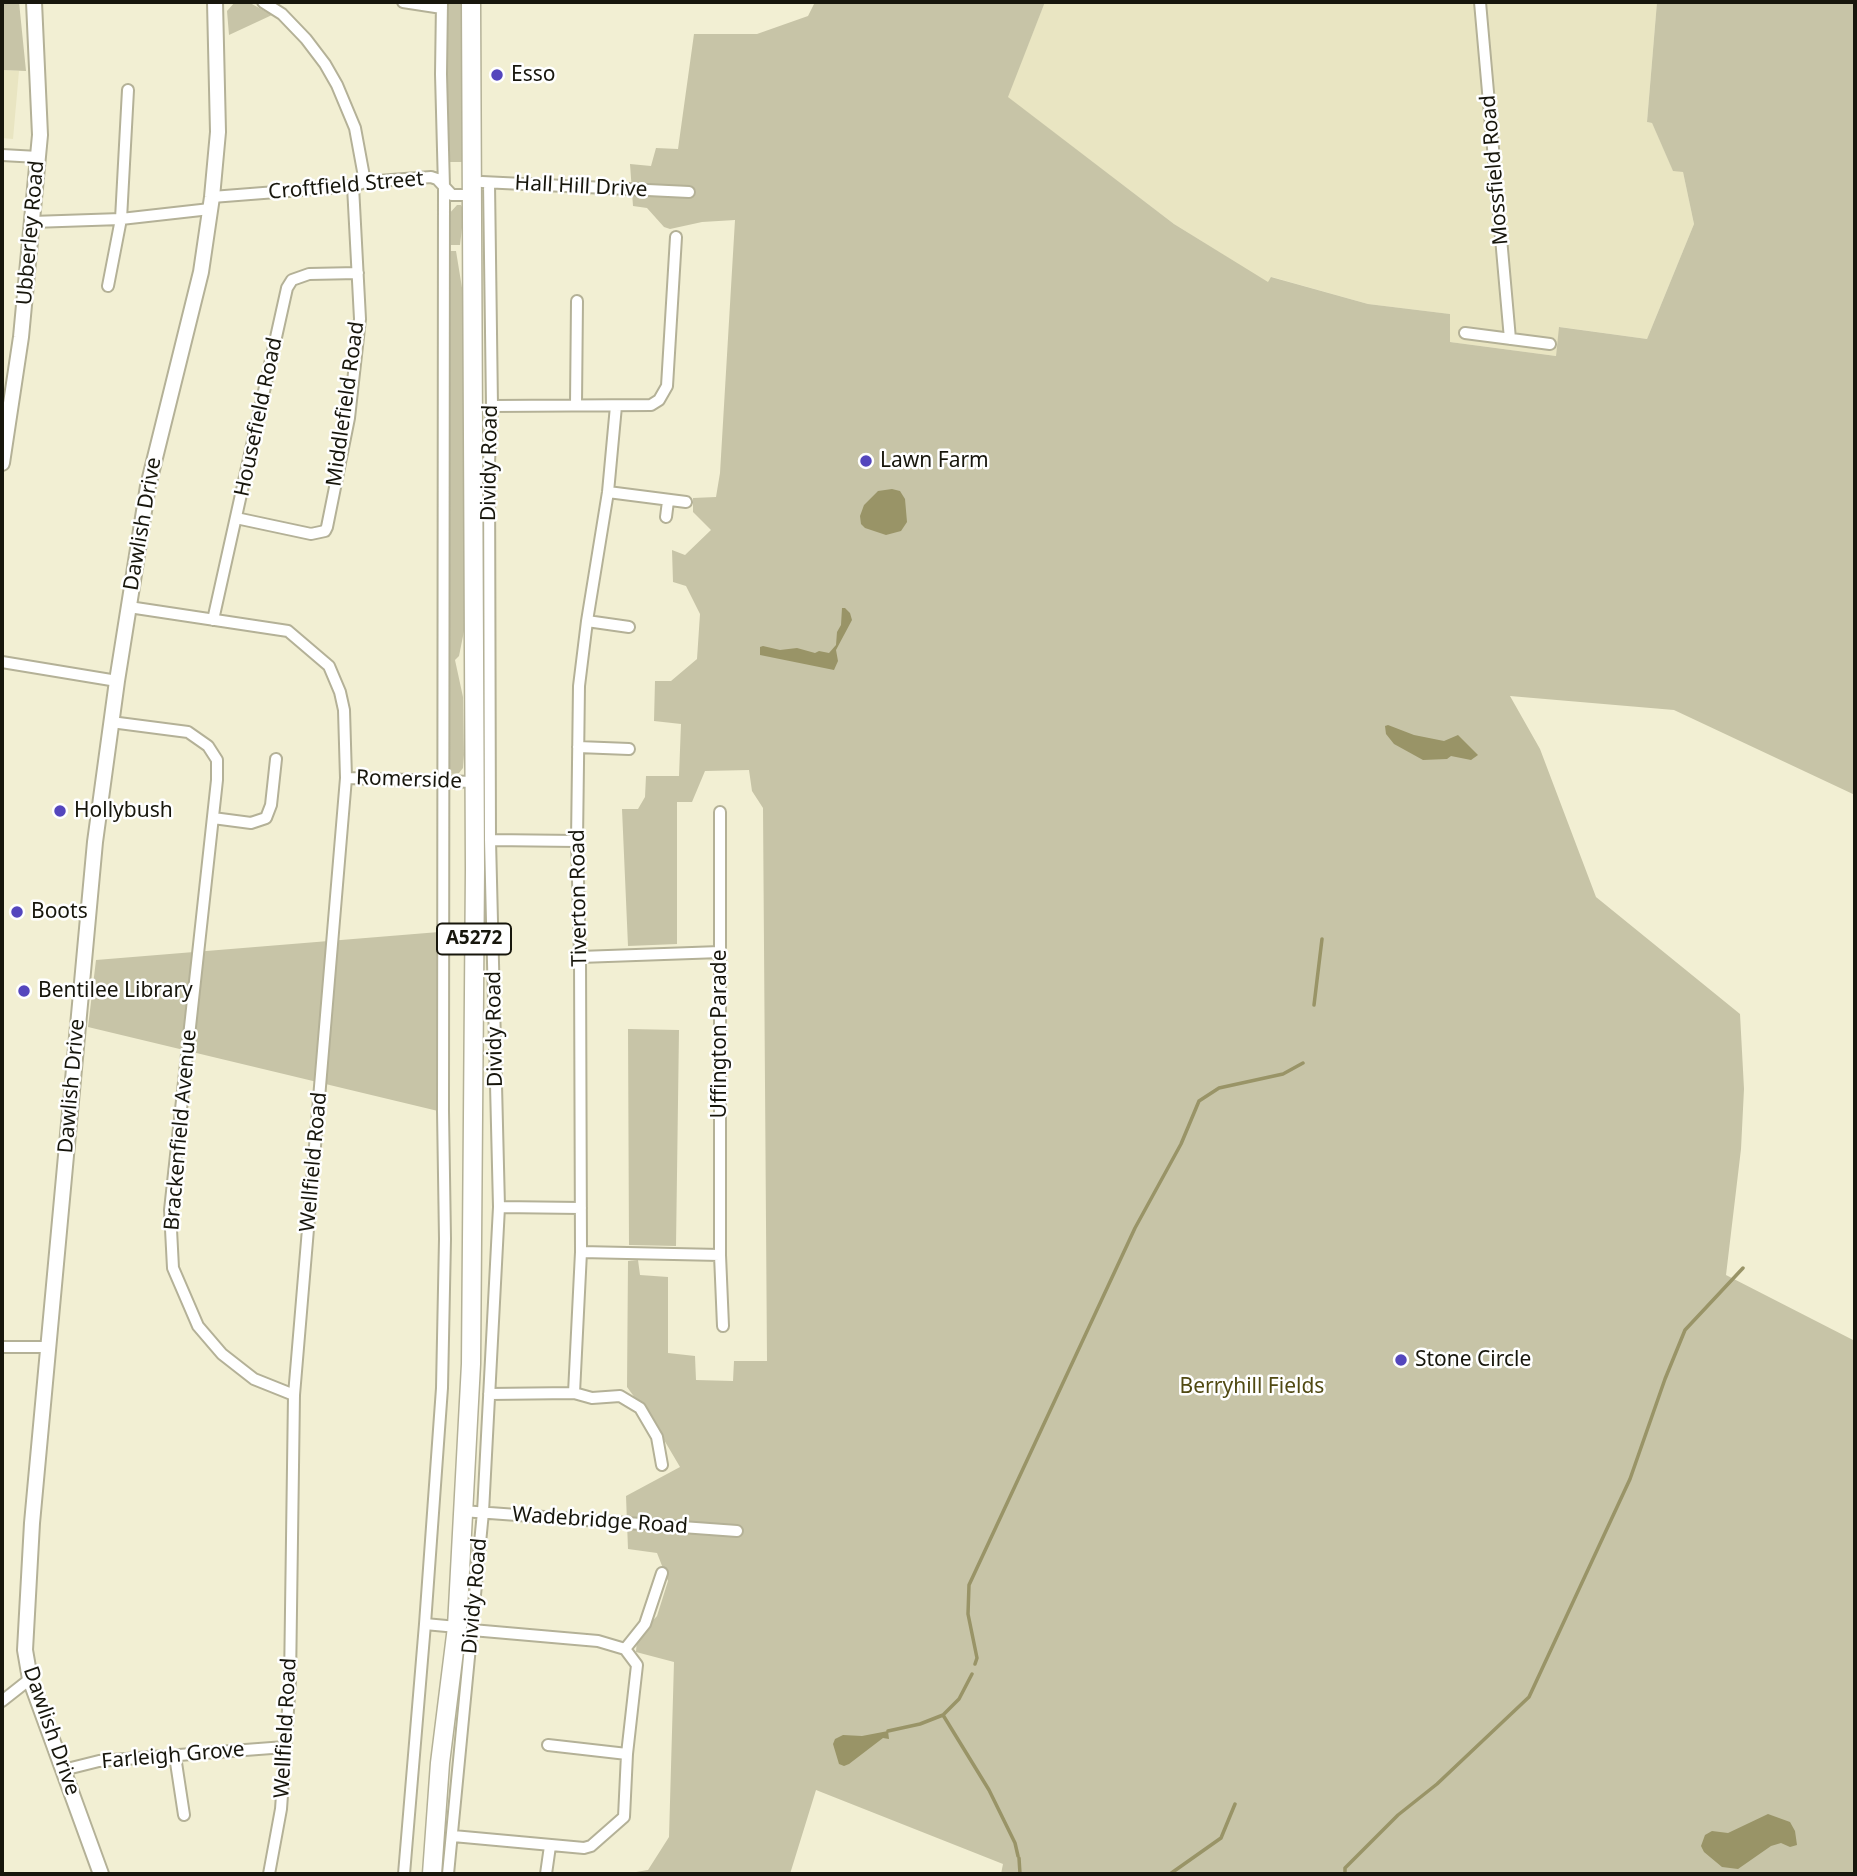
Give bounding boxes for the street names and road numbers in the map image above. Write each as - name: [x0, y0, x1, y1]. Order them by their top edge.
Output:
- street label: Mossfield Road: [1476, 94, 1514, 246]
- street label: Ubberley Road: [12, 160, 50, 306]
- street label: Croftfield Street: [267, 167, 425, 205]
- street label: Hall Hill Drive: [514, 171, 648, 203]
- street label: Middlefield Road: [322, 320, 370, 488]
- street label: Housefield Road: [230, 335, 288, 499]
- street label: Dividy Road: [476, 405, 504, 521]
- street label: Dawlish Drive: [119, 455, 167, 593]
- street label: Romerside: [356, 766, 462, 794]
- street label: Tiverton Road: [565, 829, 593, 967]
- road number: A5272: [437, 923, 511, 954]
- street label: Uffington Parade: [707, 949, 733, 1119]
- street label: Dividy Road: [481, 971, 509, 1087]
- street label: Dawlish Drive: [54, 1018, 90, 1154]
- street label: Brackenfield Avenue: [160, 1028, 202, 1232]
- street label: Wellfield Road: [295, 1091, 333, 1233]
- street label: Wadebridge Road: [511, 1502, 689, 1540]
- street label: Dividy Road: [457, 1537, 493, 1655]
- street label: Wellfield Road: [270, 1657, 302, 1799]
- street label: Dawlish Drive: [17, 1663, 85, 1799]
- street label: Farleigh Grove: [100, 1737, 246, 1775]

